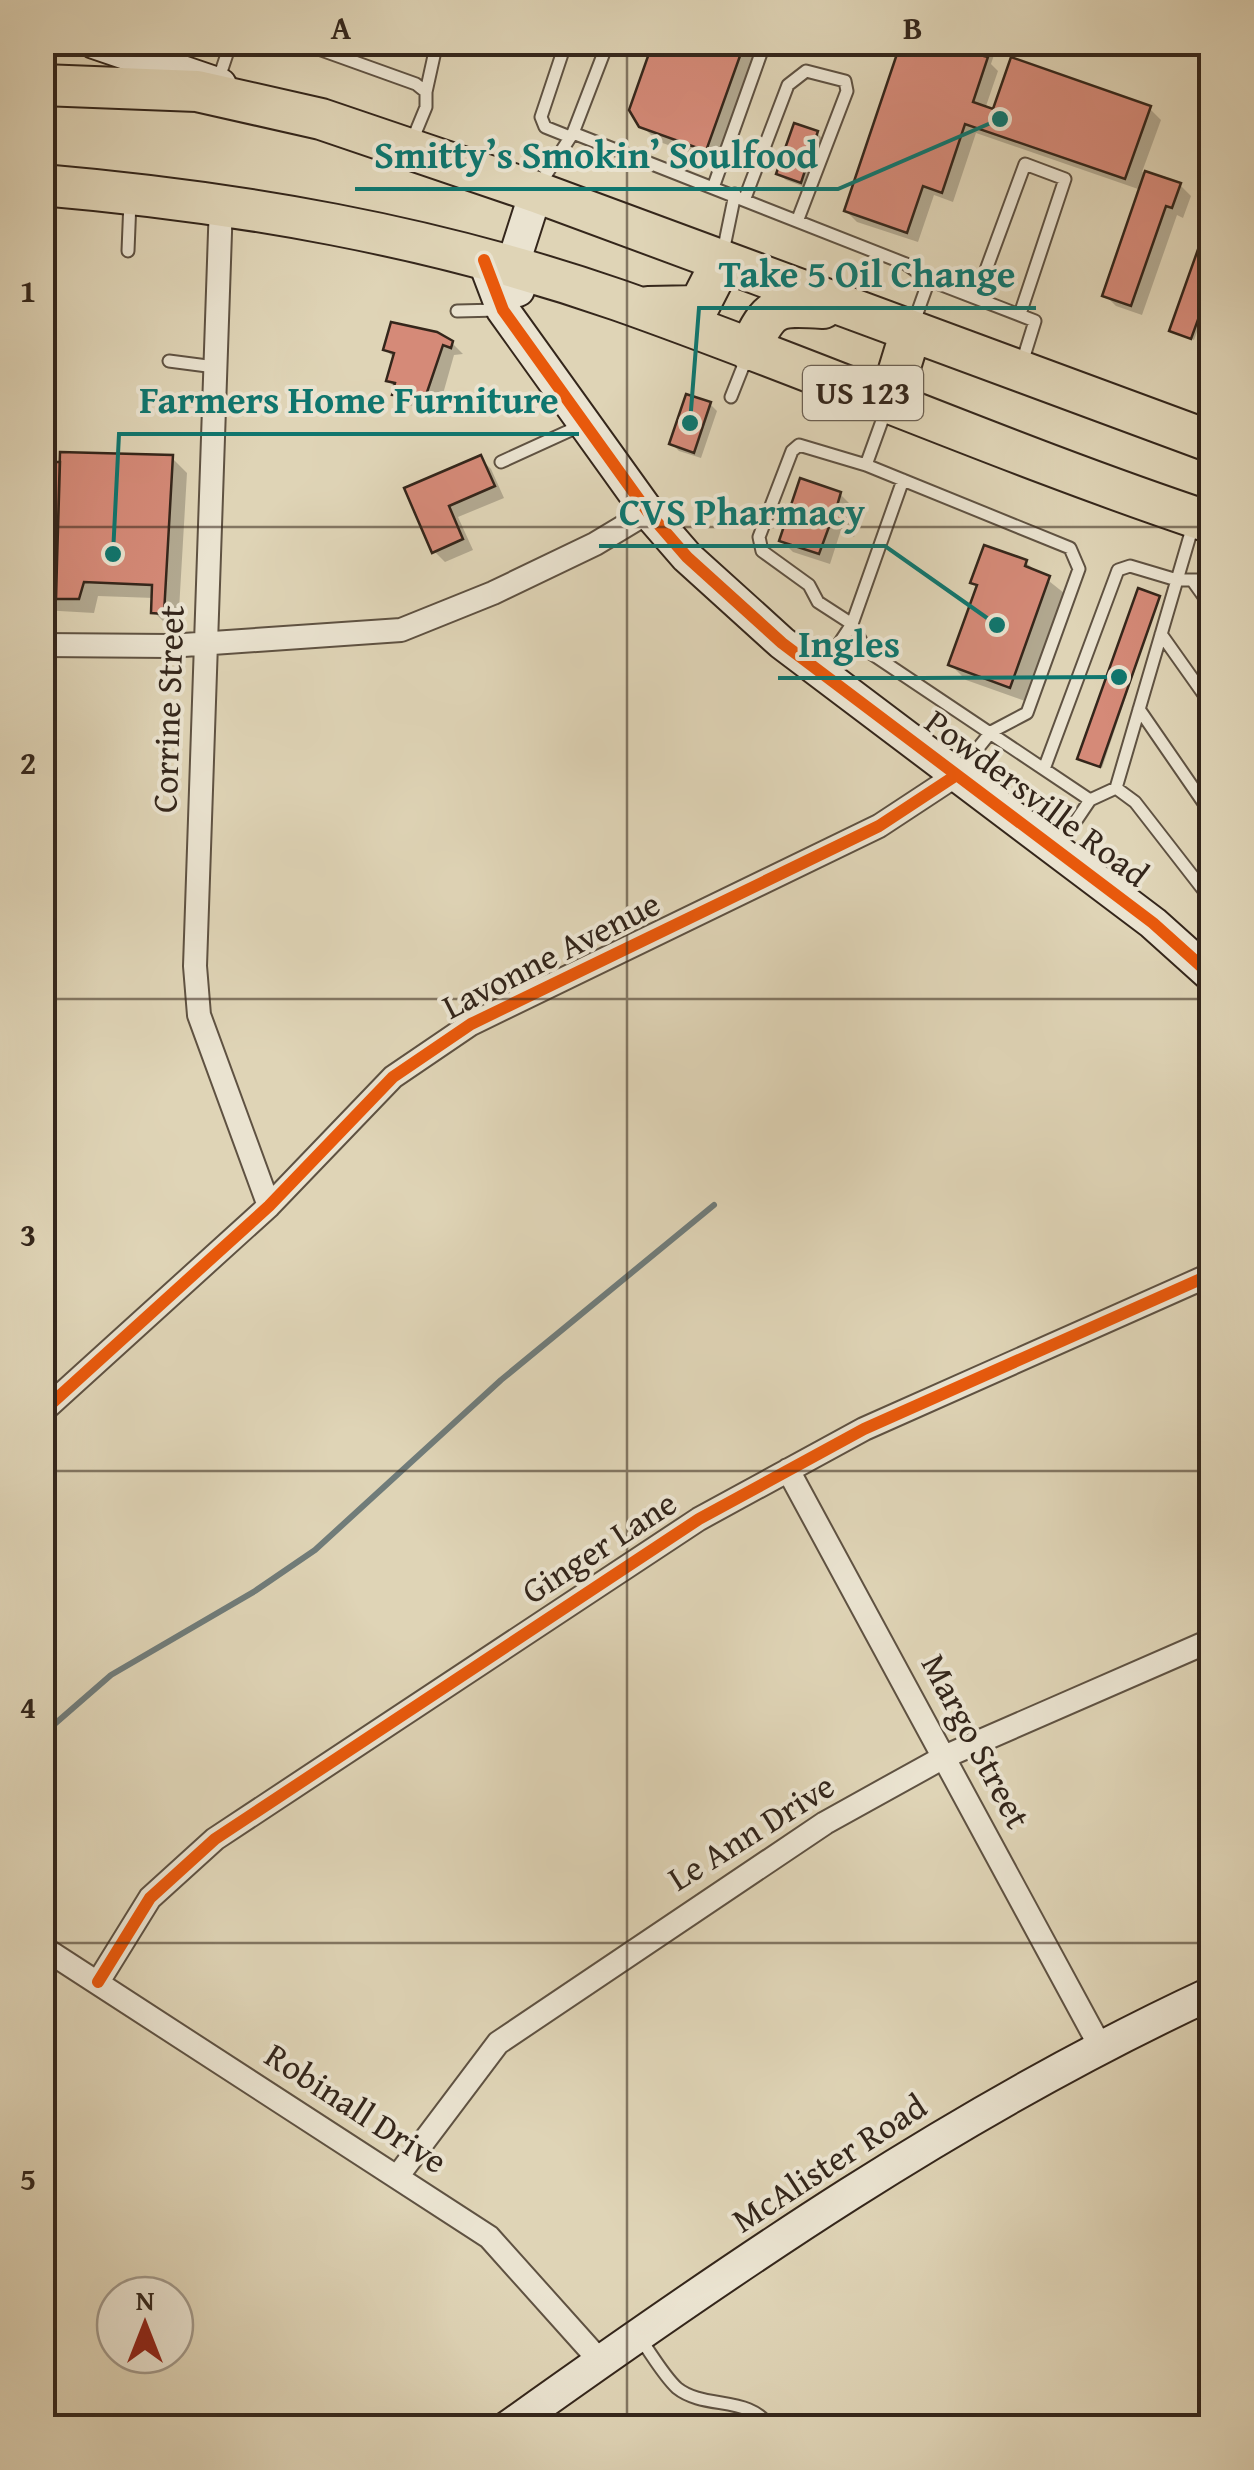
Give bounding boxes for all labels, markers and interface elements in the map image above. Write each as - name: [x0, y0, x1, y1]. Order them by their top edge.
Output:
- text: A: [331, 4, 352, 51]
- text: B: [903, 4, 923, 51]
- callout: Smitty’s Smokin’ Soulfood: [355, 121, 838, 189]
- text: Smitty’s Smokin’ Soulfood: [374, 126, 818, 182]
- callout: Take 5 Oil Change: [699, 240, 1036, 308]
- text: Take 5 Oil Change: [719, 245, 1015, 301]
- text: 1: [20, 267, 36, 314]
- callout: Farmers Home Furniture: [119, 366, 579, 434]
- road number: US 123: [803, 366, 923, 420]
- text: Farmers Home Furniture: [139, 371, 559, 427]
- callout: CVS Pharmacy: [599, 478, 885, 546]
- text: CVS Pharmacy: [619, 483, 865, 539]
- street label: Corrine Street: [138, 604, 197, 814]
- callout: Ingles: [778, 610, 921, 678]
- text: Ingles: [798, 615, 900, 671]
- street label: Powdersville Road: [915, 696, 1160, 899]
- text: 2: [20, 739, 36, 786]
- street label: Lavonne Avenue: [433, 878, 669, 1031]
- text: 3: [20, 1211, 36, 1258]
- street label: Ginger Lane: [511, 1477, 686, 1616]
- street label: Margo Street: [909, 1644, 1044, 1837]
- text: 4: [20, 1683, 36, 1730]
- street label: Le Ann Drive: [658, 1760, 844, 1903]
- street label: Robinall Drive: [255, 2030, 457, 2186]
- street label: McAlister Road: [721, 2080, 936, 2245]
- text: 5: [20, 2155, 36, 2202]
- north arrow: [95, 2275, 195, 2375]
- text: N: [136, 2279, 155, 2320]

